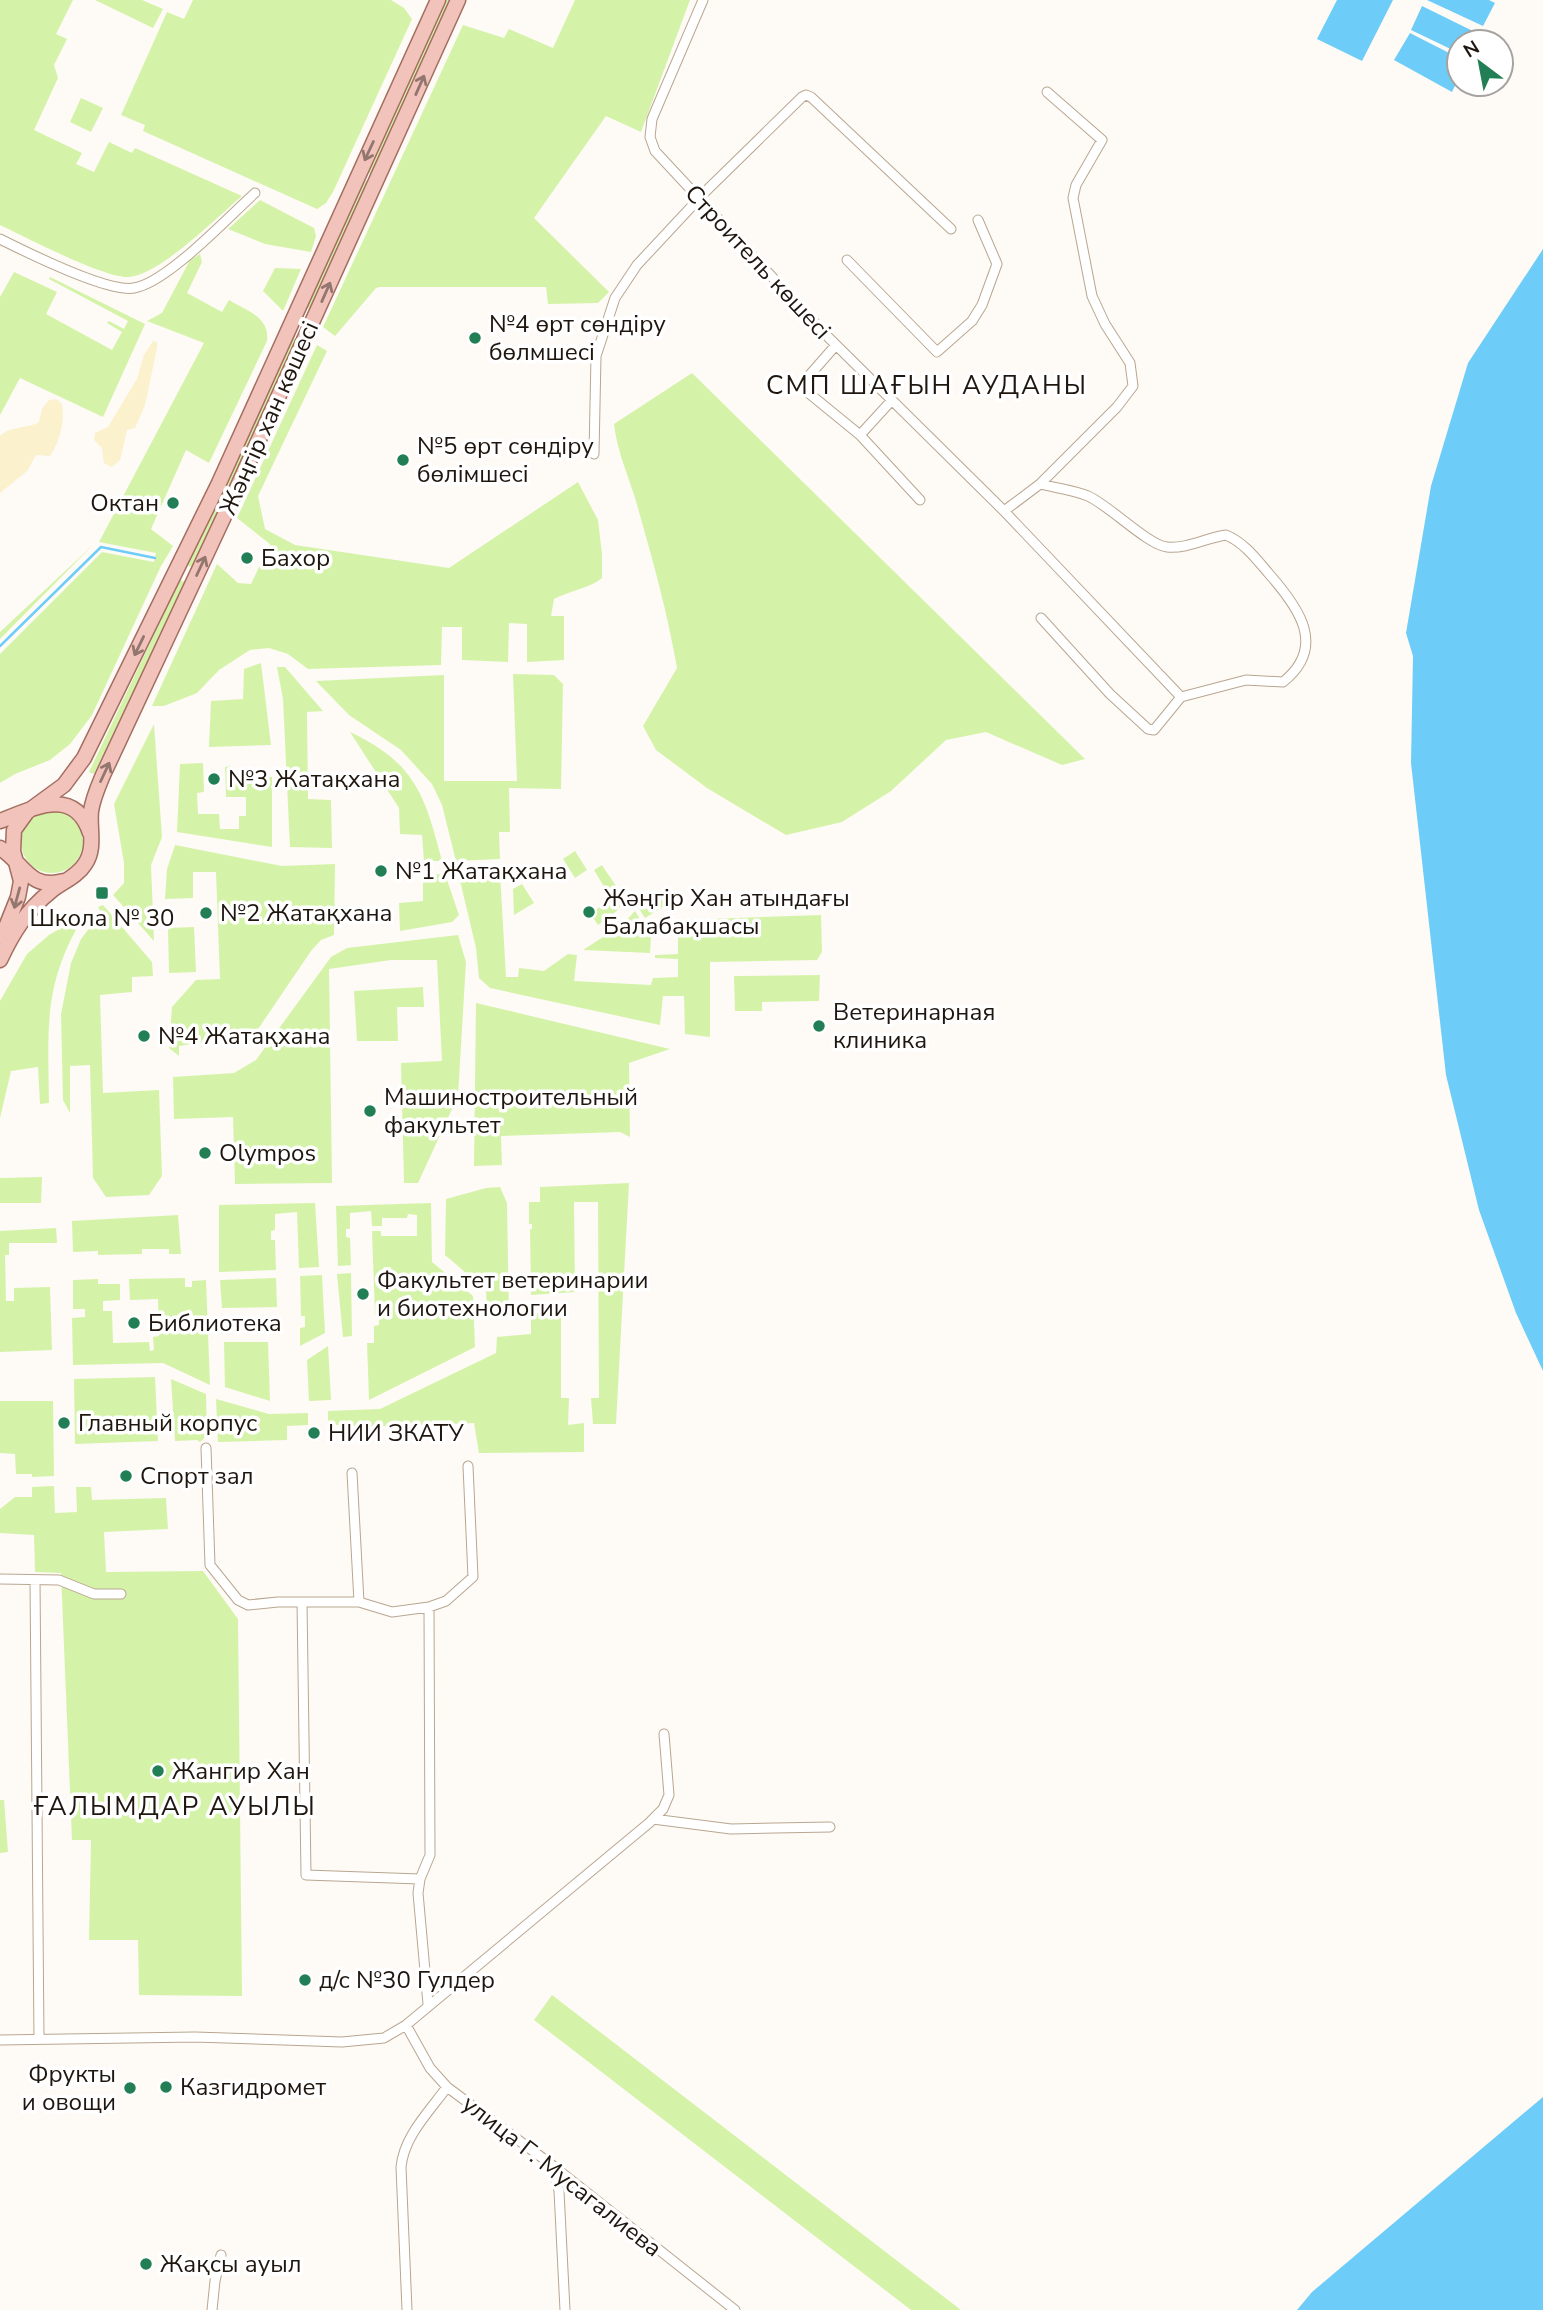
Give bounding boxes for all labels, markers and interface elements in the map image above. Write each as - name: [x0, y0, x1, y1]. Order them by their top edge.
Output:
- north arrow: [1445, 28, 1515, 98]
- text: N: [1459, 35, 1484, 64]
- one-way arrow: [414, 74, 427, 96]
- one-way arrow: [361, 140, 375, 161]
- street label: Строитель көшесі: [678, 178, 838, 346]
- one-way arrow: [320, 282, 333, 303]
- place label: №4 өрт сөндіру бөлмшесі: [489, 308, 666, 368]
- street label: Жәңгір хан көшесі: [212, 316, 326, 520]
- marker: №4 өрт сөндіру бөлмшесі: [467, 330, 483, 346]
- district label: СМП ШАҒЫН АУДАНЫ: [766, 368, 1088, 403]
- place label: №5 өрт сөндіру бөлімшесі: [417, 430, 594, 490]
- marker: №5 өрт сөндіру бөлімшесі: [395, 452, 411, 468]
- place label: Октан: [90, 487, 159, 519]
- marker: Октан: [165, 495, 181, 511]
- place label: Бахор: [261, 542, 330, 574]
- marker: Бахор: [239, 550, 255, 566]
- one-way arrow: [195, 556, 208, 577]
- one-way arrow: [132, 635, 146, 656]
- one-way arrow: [99, 762, 112, 783]
- place label: №3 Жатақхана: [228, 763, 400, 795]
- marker: №3 Жатақхана: [206, 771, 222, 787]
- place label: №1 Жатақхана: [395, 855, 567, 887]
- marker: №1 Жатақхана: [373, 863, 389, 879]
- place label: Жәңгір Хан атындағы Балабақшасы: [603, 882, 850, 942]
- marker: Школа № 30: [94, 885, 110, 901]
- one-way arrow: [10, 886, 23, 908]
- place label: №2 Жатақхана: [220, 897, 392, 929]
- place label: Школа № 30: [30, 902, 174, 934]
- marker: Жәңгір Хан атындағы Балабақшасы: [581, 904, 597, 920]
- marker: №2 Жатақхана: [198, 905, 214, 921]
- place label: Ветеринарная клиника: [833, 996, 995, 1056]
- marker: Ветеринарная клиника: [811, 1018, 827, 1034]
- place label: №4 Жатақхана: [158, 1020, 330, 1052]
- marker: №4 Жатақхана: [136, 1028, 152, 1044]
- place label: Машиностроительный факультет: [384, 1081, 638, 1141]
- marker: Машиностроительный факультет: [362, 1103, 378, 1119]
- place label: Olympos: [219, 1137, 316, 1169]
- marker: Olympos: [197, 1145, 213, 1161]
- place label: Факультет ветеринарии и биотехнологии: [377, 1264, 648, 1324]
- marker: Факультет ветеринарии и биотехнологии: [355, 1286, 371, 1302]
- place label: Библиотека: [148, 1307, 282, 1339]
- marker: Библиотека: [126, 1315, 142, 1331]
- place label: Главный корпус: [78, 1407, 257, 1439]
- marker: Главный корпус: [56, 1415, 72, 1431]
- place label: НИИ ЗКАТУ: [328, 1417, 464, 1449]
- marker: НИИ ЗКАТУ: [306, 1425, 322, 1441]
- place label: Спорт зал: [140, 1460, 253, 1492]
- marker: Спорт зал: [118, 1468, 134, 1484]
- place label: Жангир Хан: [172, 1755, 310, 1787]
- marker: Жангир Хан: [150, 1763, 166, 1779]
- district label: ҒАЛЫМДАР АУЫЛЫ: [33, 1789, 317, 1824]
- place label: д/с №30 Гулдер: [319, 1964, 495, 1996]
- marker: д/с №30 Гулдер: [297, 1972, 313, 1988]
- place label: Фрукты и овощи: [22, 2058, 116, 2118]
- place label: Казгидромет: [180, 2071, 327, 2103]
- marker: Казгидромет: [158, 2079, 174, 2095]
- marker: Фрукты и овощи: [122, 2080, 138, 2096]
- street label: улица Г. Мусагалиева: [456, 2088, 668, 2264]
- place label: Жақсы ауыл: [160, 2248, 302, 2280]
- marker: Жақсы ауыл: [138, 2256, 154, 2272]

